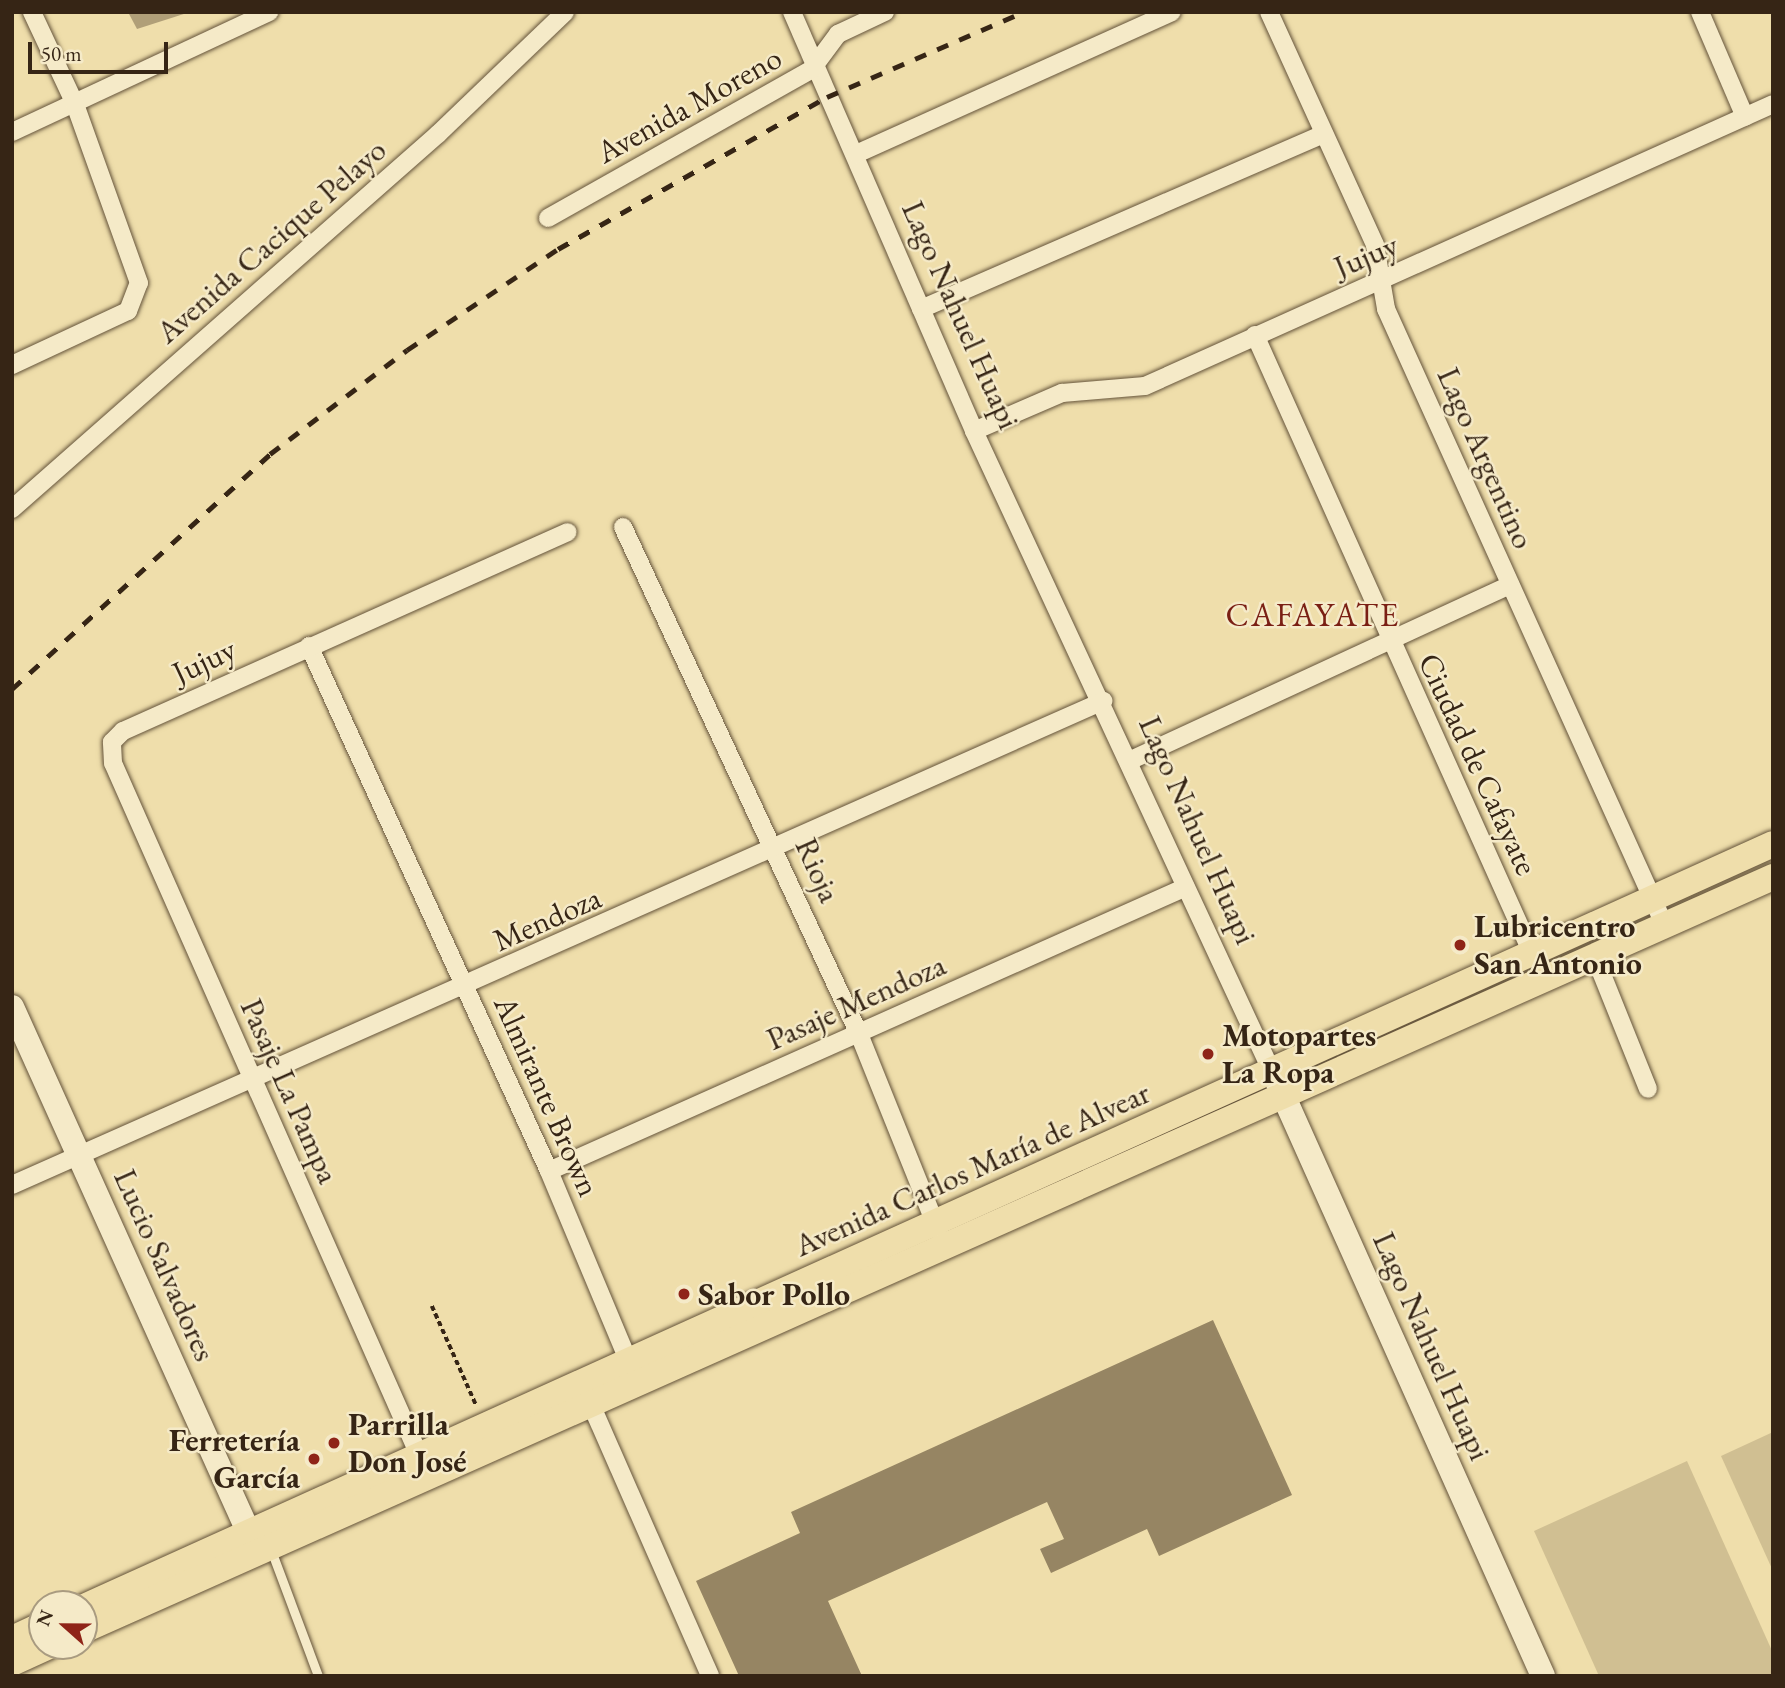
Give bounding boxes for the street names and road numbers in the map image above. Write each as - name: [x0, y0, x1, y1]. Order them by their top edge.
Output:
- street label: Avenida Moreno: [590, 38, 788, 172]
- street label: Avenida Cacique Pelayo: [148, 131, 394, 351]
- street label: Lago Nahuel Huapi: [894, 195, 1028, 435]
- street label: Jujuy: [1328, 225, 1404, 287]
- street label: Lago Argentino: [1429, 361, 1543, 555]
- street label: Jujuy: [166, 630, 242, 692]
- street label: Ciudad de Cafayate: [1410, 647, 1546, 881]
- street label: Lago Nahuel Huapi: [1131, 710, 1265, 950]
- street label: Rioja: [787, 832, 849, 908]
- street label: Mendoza: [487, 878, 607, 960]
- street label: Pasaje Mendoza: [761, 945, 951, 1059]
- street label: Almirante Brown: [486, 990, 608, 1202]
- street label: Pasaje La Pampa: [232, 993, 348, 1189]
- street label: Avenida Carlos María de Alvear: [788, 1073, 1156, 1265]
- street label: Lucio Salvadores: [106, 1163, 224, 1367]
- street label: Lago Nahuel Huapi: [1365, 1226, 1499, 1466]

